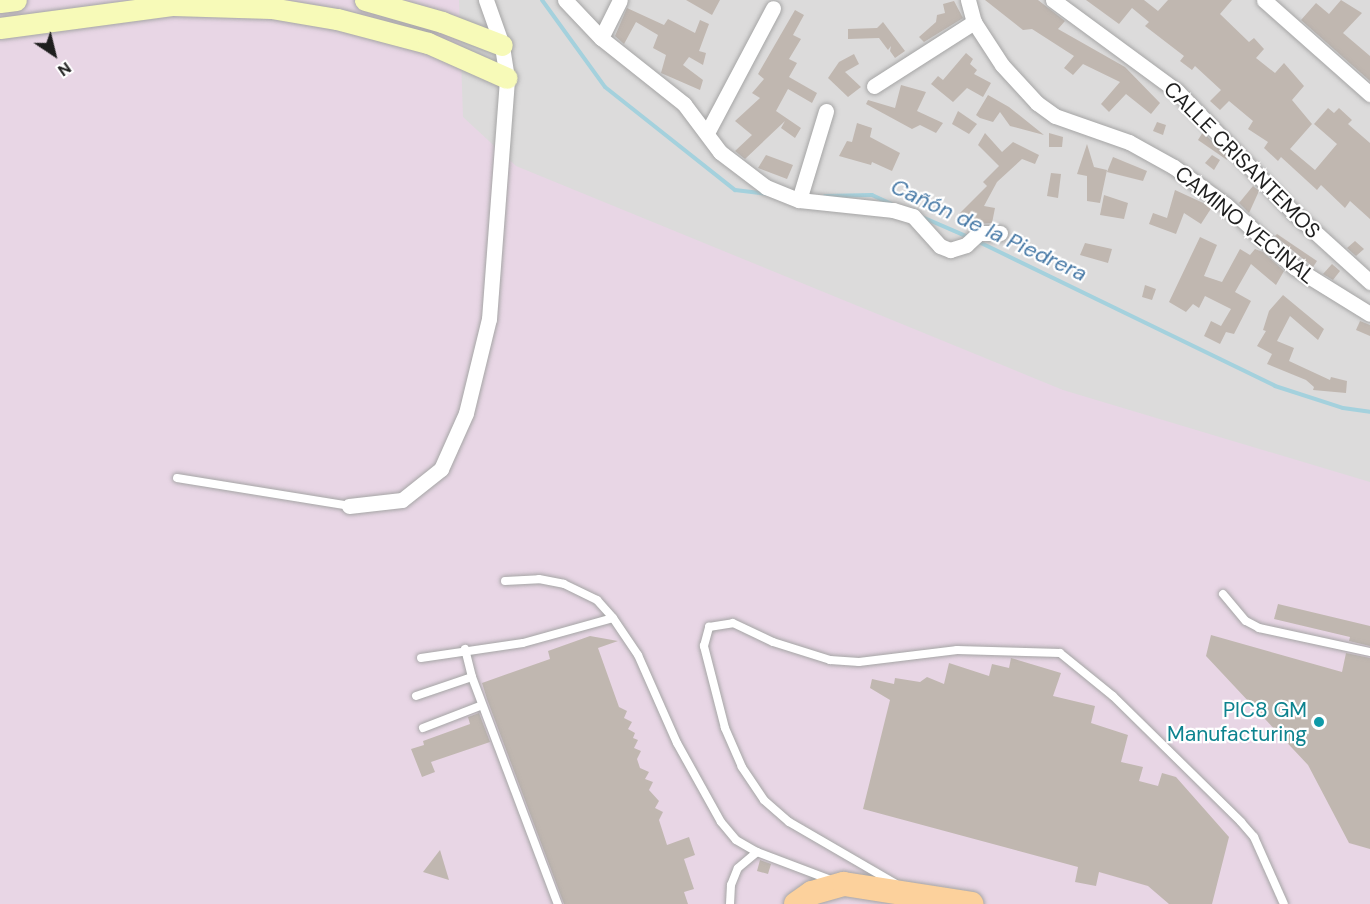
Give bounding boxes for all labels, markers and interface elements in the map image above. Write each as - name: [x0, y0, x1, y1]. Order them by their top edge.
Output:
- north arrow: [24, 24, 84, 84]
- text: N: [54, 57, 75, 81]
- street label: CALLE CRISANTEMOS: [1158, 76, 1326, 244]
- street label: CAMINO VECINAL: [1170, 161, 1320, 289]
- water label: Cañón de la Piedrera: [887, 173, 1091, 287]
- place label: PIC8 GM Manufacturing: [1167, 697, 1307, 747]
- marker: PIC8 GM Manufacturing: [1312, 715, 1326, 729]

